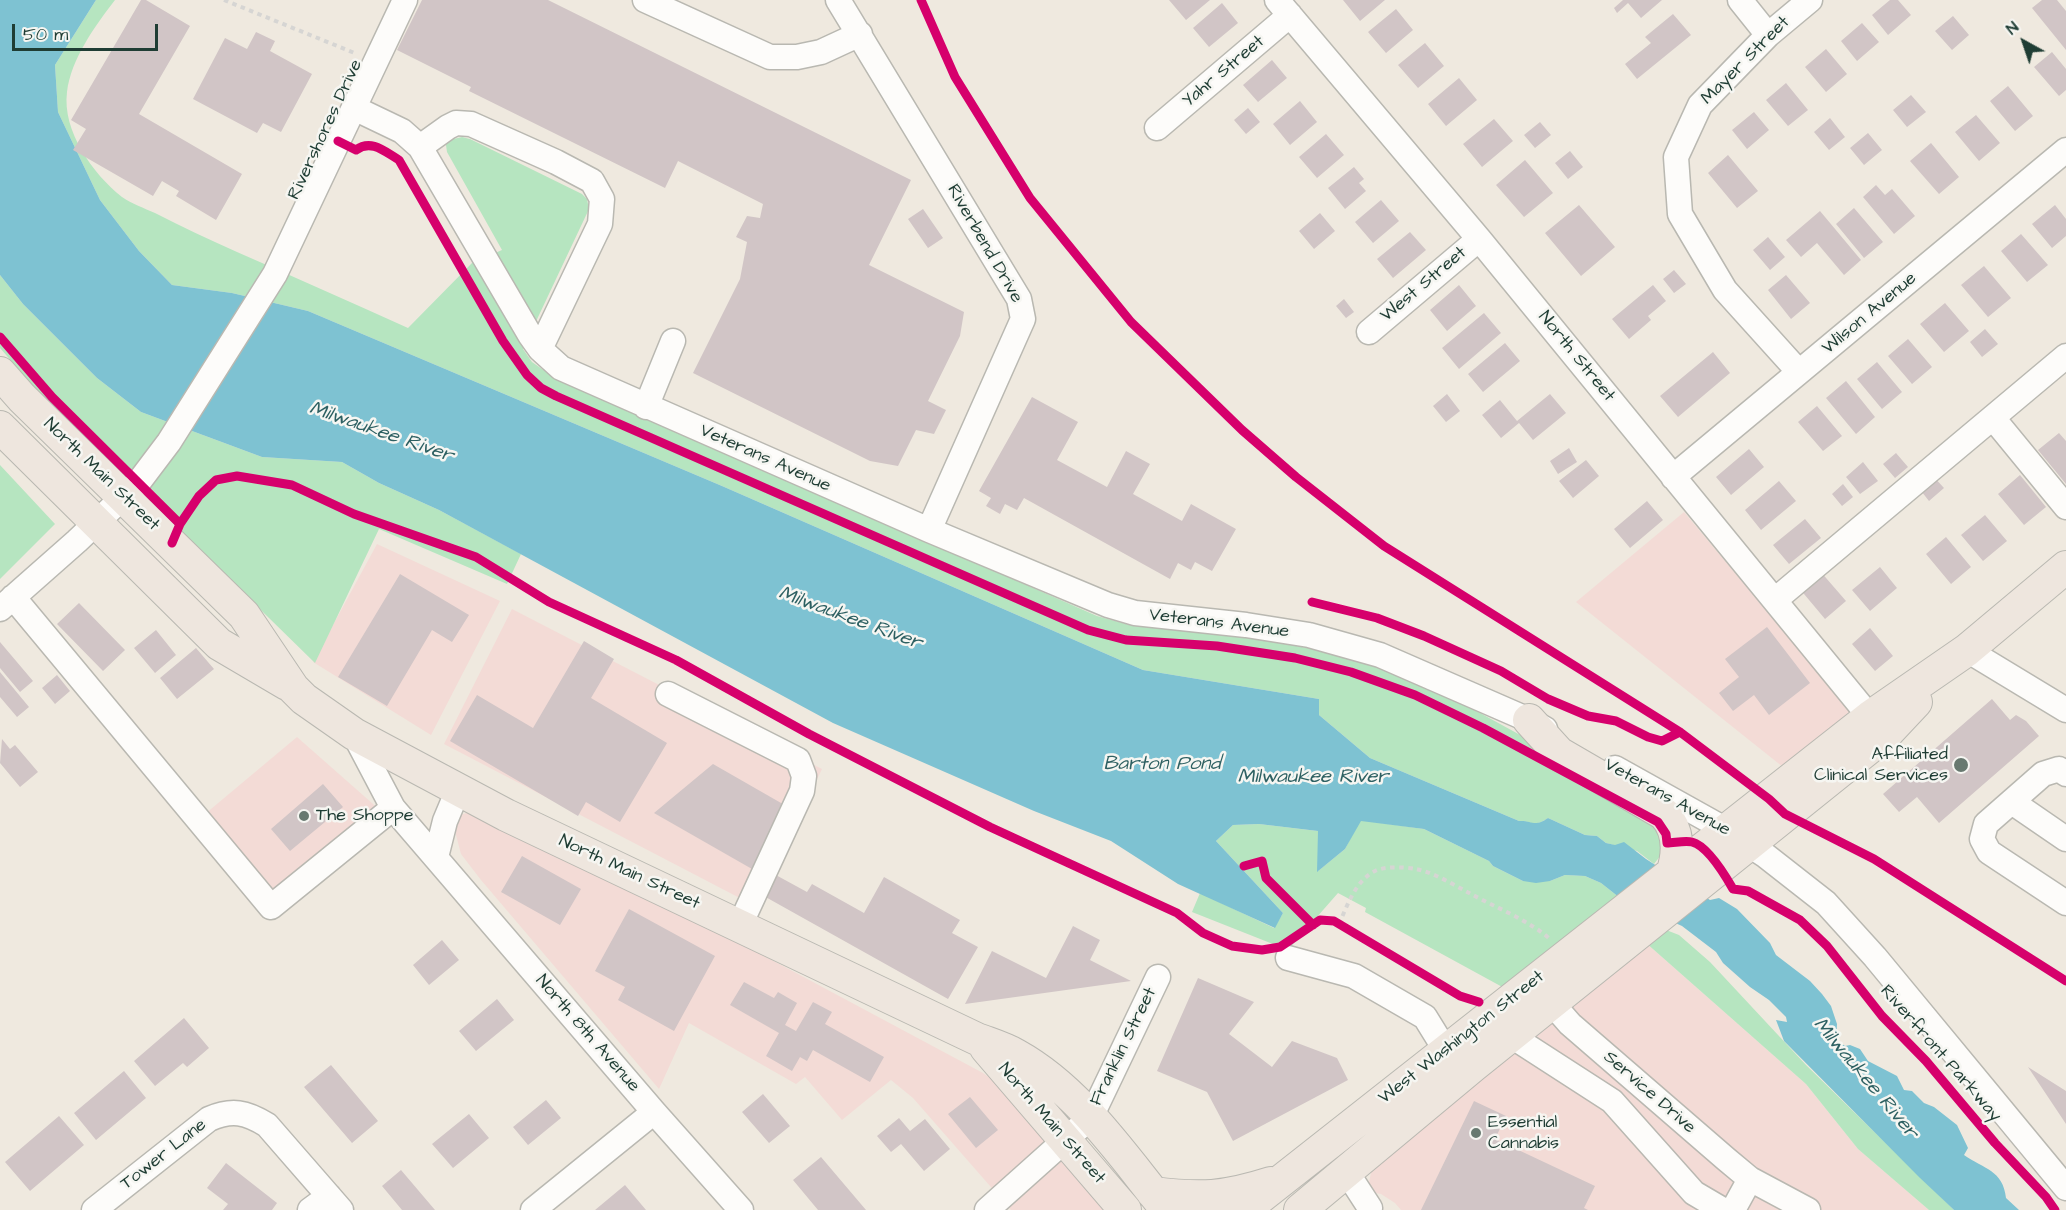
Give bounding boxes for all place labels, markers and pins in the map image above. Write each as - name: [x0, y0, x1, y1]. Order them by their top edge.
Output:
- place label: Affiliated Clinical Services: [1814, 744, 1948, 786]
- marker: Affiliated Clinical Services: [1952, 756, 1970, 774]
- place label: The Shoppe: [316, 805, 413, 827]
- marker: The Shoppe: [297, 809, 311, 823]
- place label: Essential Cannabis: [1488, 1112, 1559, 1154]
- marker: Essential Cannabis: [1469, 1126, 1483, 1140]

